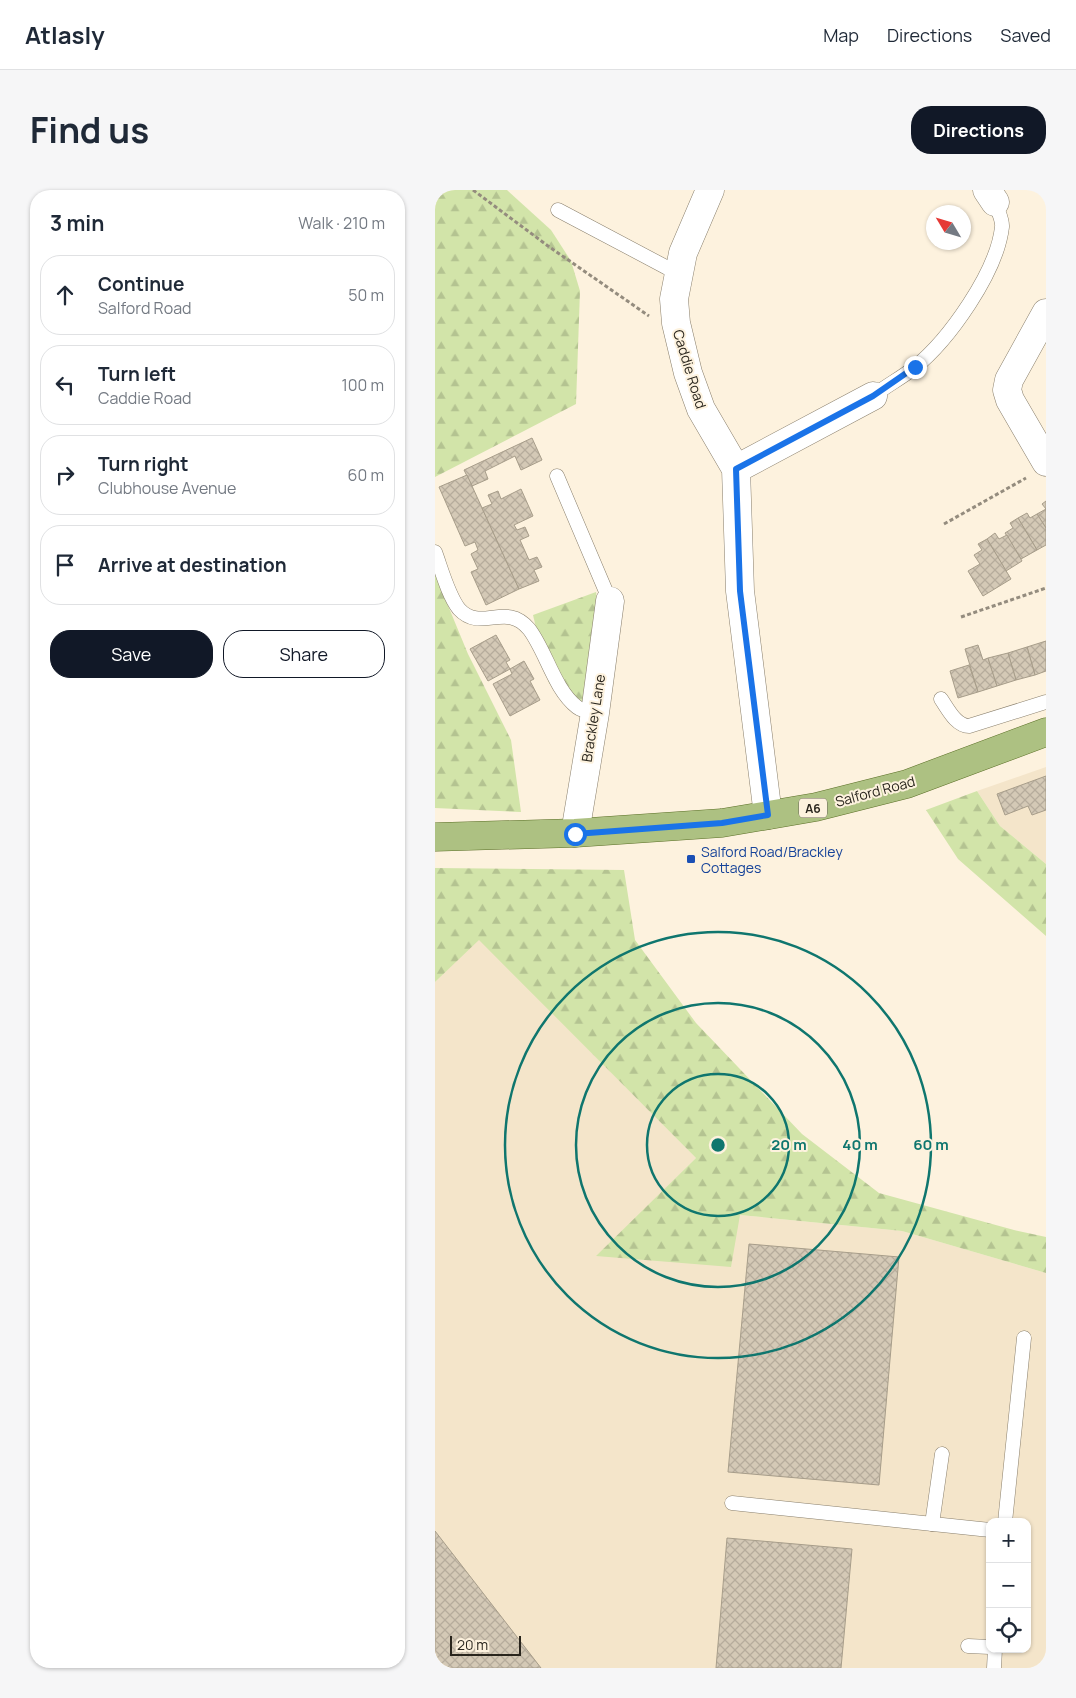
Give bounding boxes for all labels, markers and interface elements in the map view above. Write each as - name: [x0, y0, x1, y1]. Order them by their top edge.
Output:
- text: Atlasly: [25, 18, 105, 51]
- text: Map: [823, 23, 859, 47]
- text: Directions: [887, 23, 972, 47]
- text: Saved: [1000, 23, 1051, 47]
- text: Find us: [30, 106, 149, 154]
- button: Directions: [911, 106, 1046, 154]
- north arrow: [926, 205, 971, 250]
- text: 3 min: [50, 209, 104, 237]
- text: Walk · 210 m: [298, 212, 385, 234]
- text: Continue: [98, 271, 184, 297]
- icon: ahead: [51, 281, 79, 309]
- text: 50 m: [348, 284, 384, 306]
- text: Salford Road: [98, 297, 192, 319]
- street label: Caddie Road: [669, 327, 711, 411]
- route end: [904, 356, 927, 379]
- text: Turn left: [98, 361, 176, 387]
- icon: left: [51, 371, 79, 399]
- text: 100 m: [341, 374, 384, 396]
- text: Caddie Road: [98, 387, 192, 409]
- text: Turn right: [98, 451, 188, 477]
- icon: right: [51, 461, 79, 489]
- text: 60 m: [348, 464, 384, 486]
- text: Clubhouse Avenue: [98, 477, 236, 499]
- icon: arrive: [51, 551, 79, 579]
- text: Arrive at destination: [98, 552, 287, 578]
- button: Save: [50, 630, 213, 678]
- button: Share: [223, 630, 385, 678]
- street label: Brackley Lane: [577, 673, 609, 763]
- street label: Salford Road: [833, 771, 917, 811]
- road number: A6: [799, 798, 827, 818]
- route start: [564, 823, 587, 846]
- place label: Salford Road/Brackley Cottages: [701, 842, 843, 877]
- marker: Salford Road/Brackley Cottages: [685, 853, 697, 865]
- text: 20 m: [771, 1134, 807, 1155]
- text: 40 m: [842, 1134, 878, 1155]
- text: 60 m: [913, 1134, 949, 1155]
- centre of rings: [709, 1136, 727, 1154]
- map controls: [986, 1518, 1031, 1653]
- button: +: [986, 1518, 1031, 1563]
- button: −: [986, 1563, 1031, 1608]
- button: locate: [986, 1608, 1031, 1653]
- scale bar: [450, 1633, 521, 1656]
- text: 20 m: [457, 1635, 488, 1654]

